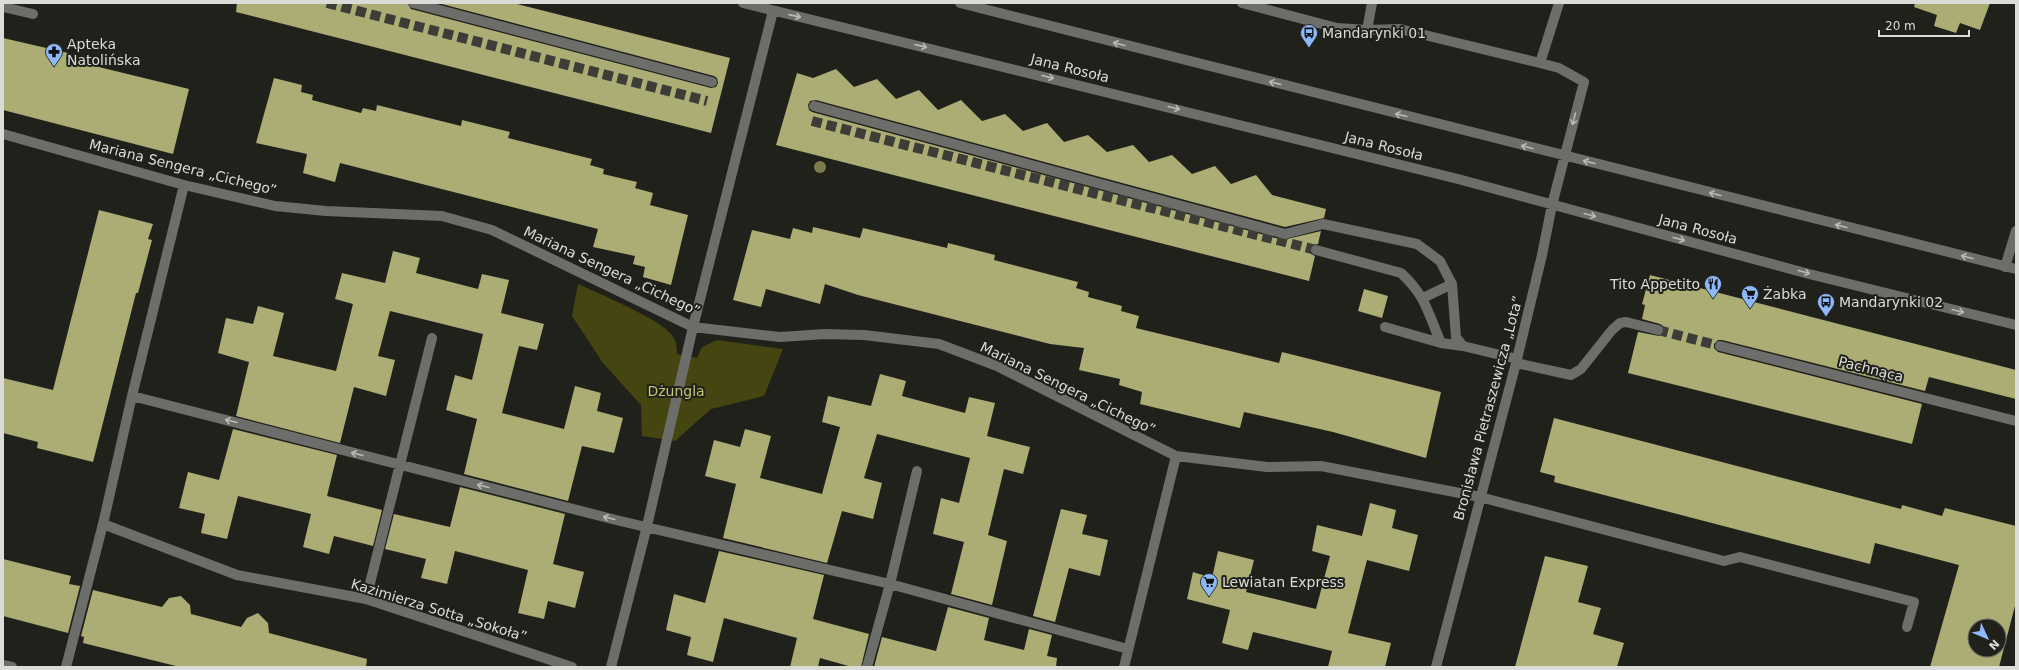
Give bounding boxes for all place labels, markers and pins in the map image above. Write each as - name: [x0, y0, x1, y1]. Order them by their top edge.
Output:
- bus stop icon: Mandarynki 01: [1299, 23, 1319, 48]
- place label: Mandarynki 01: [1322, 25, 1426, 41]
- place label: Apteka Natolińska: [67, 36, 141, 68]
- pharmacy icon: Apteka Natolińska: [44, 42, 64, 67]
- restaurant icon: Tito Appetito: [1703, 274, 1723, 299]
- place label: Tito Appetito: [1609, 276, 1700, 292]
- supermarket icon: Żabka: [1740, 284, 1760, 309]
- place label: Żabka: [1763, 285, 1807, 302]
- bus stop icon: Mandarynki 02: [1816, 292, 1836, 317]
- place label: Mandarynki 02: [1839, 294, 1943, 310]
- supermarket icon: Lewiatan Express: [1199, 572, 1219, 597]
- place label: Lewiatan Express: [1222, 574, 1344, 590]

